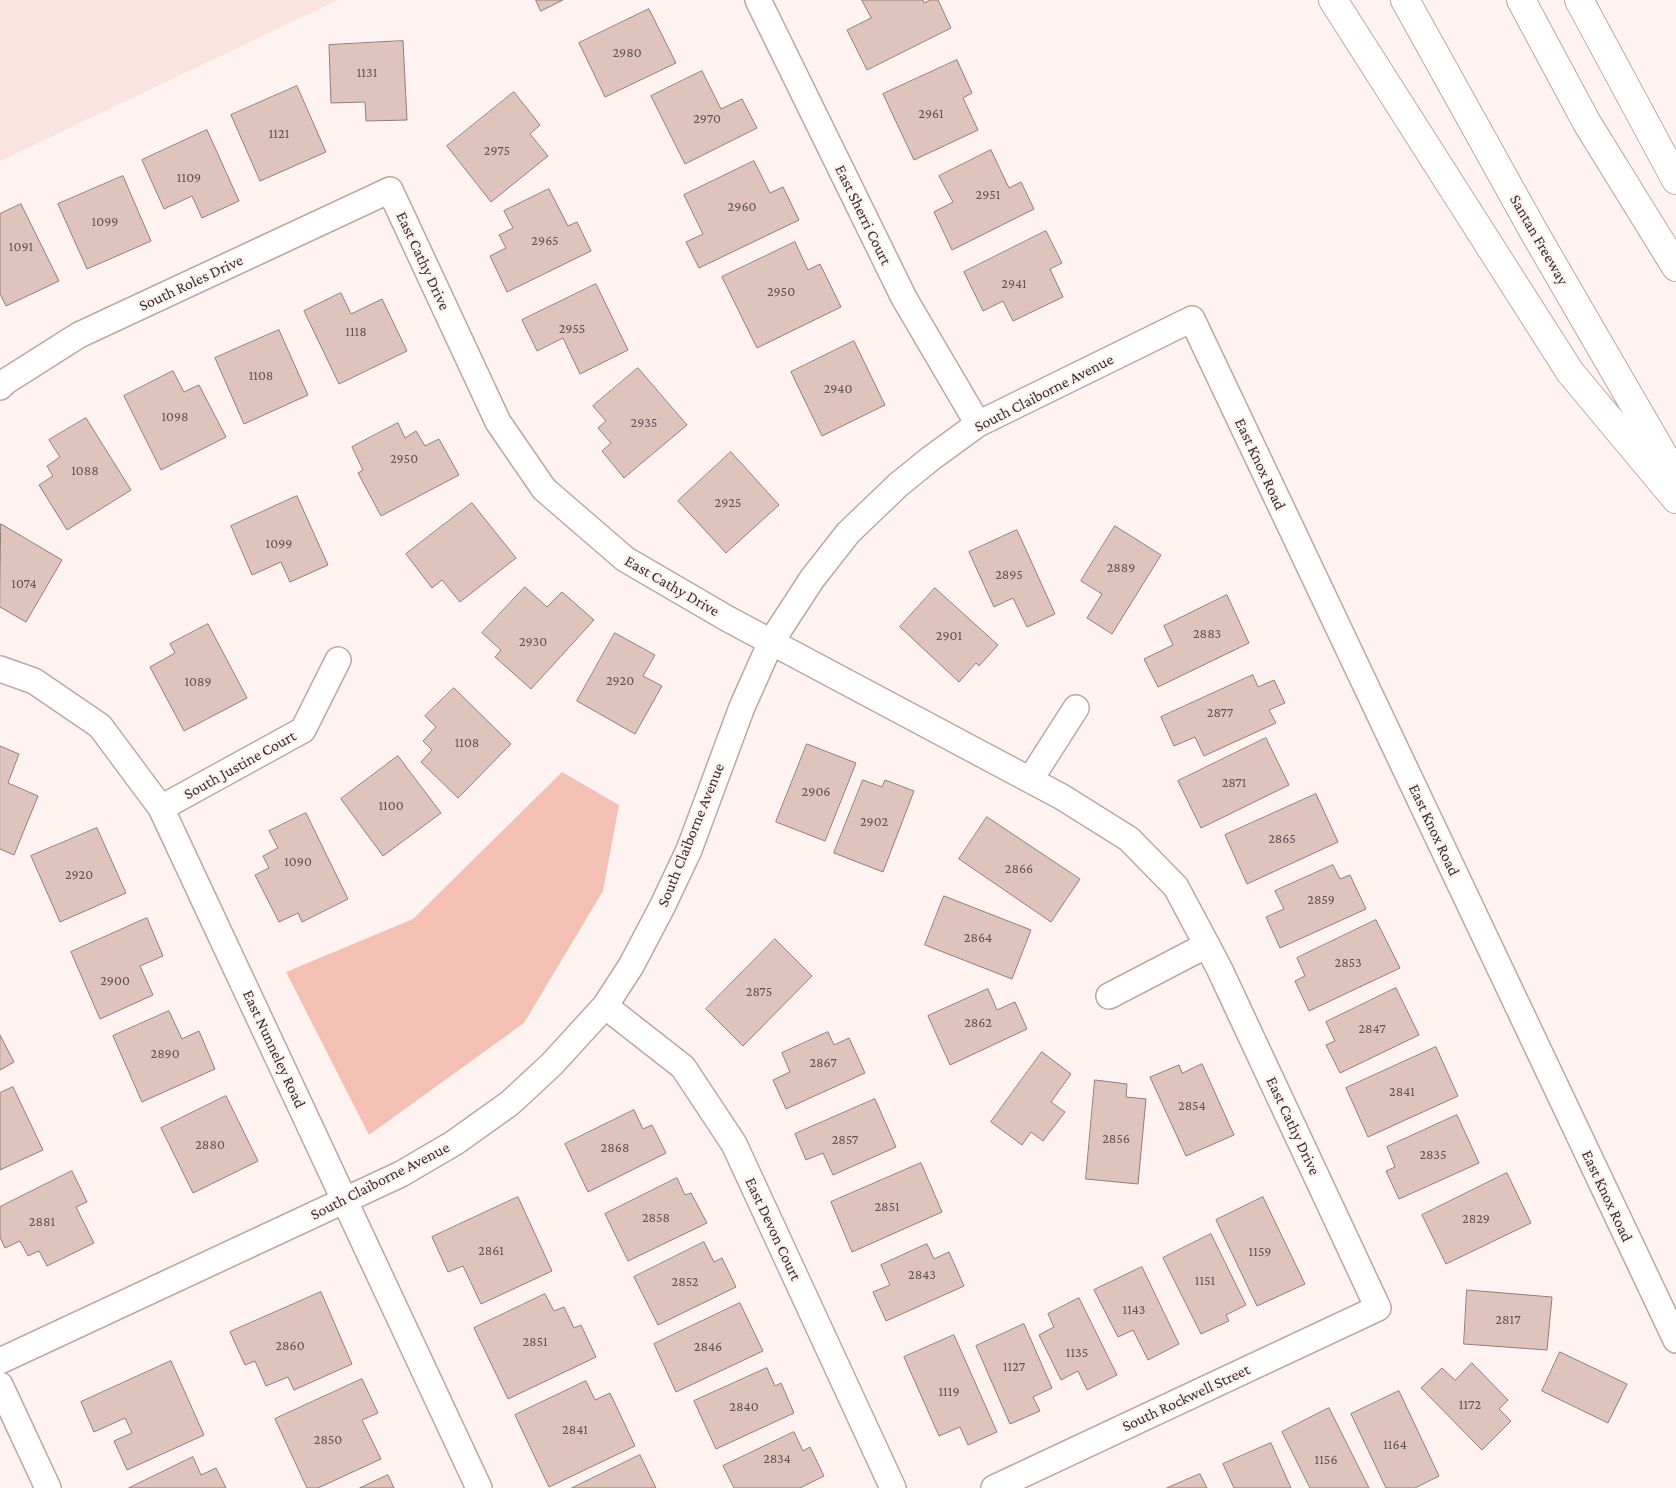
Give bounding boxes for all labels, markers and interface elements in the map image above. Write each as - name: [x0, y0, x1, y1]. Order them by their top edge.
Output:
- house number: 2980: [612, 45, 642, 61]
- house number: 1131: [357, 65, 377, 81]
- house number: 2961: [918, 106, 944, 122]
- house number: 2970: [693, 111, 721, 127]
- house number: 1121: [269, 126, 289, 142]
- house number: 2975: [484, 143, 510, 159]
- street label: East Sherri Court: [830, 162, 896, 268]
- house number: 1109: [177, 170, 201, 186]
- house number: 2951: [976, 187, 1000, 203]
- street label: Santan Freeway: [1505, 191, 1573, 289]
- house number: 2960: [728, 199, 756, 215]
- street label: East Cathy Drive: [392, 209, 454, 313]
- house number: 1099: [92, 214, 118, 230]
- house number: 2965: [531, 233, 559, 249]
- house number: 1091: [9, 239, 33, 255]
- street label: South Roles Drive: [136, 250, 246, 316]
- house number: 2941: [1001, 276, 1027, 292]
- house number: 2950: [767, 284, 795, 300]
- house number: 2955: [559, 321, 585, 337]
- house number: 1118: [345, 324, 367, 340]
- street label: South Claiborne Avenue: [971, 350, 1117, 436]
- house number: 1108: [249, 368, 273, 384]
- house number: 2940: [824, 381, 852, 397]
- house number: 1098: [161, 409, 189, 425]
- house number: 2935: [631, 415, 657, 431]
- street label: East Knox Road: [1230, 415, 1290, 513]
- house number: 2950: [390, 451, 418, 467]
- house number: 1088: [71, 463, 99, 479]
- house number: 2925: [715, 495, 741, 511]
- house number: 1099: [266, 536, 292, 552]
- street label: East Cathy Drive: [621, 551, 723, 621]
- house number: 2889: [1107, 560, 1135, 576]
- house number: 2895: [995, 567, 1023, 583]
- house number: 1074: [11, 576, 37, 592]
- house number: 2883: [1193, 626, 1221, 642]
- house number: 2901: [936, 628, 962, 644]
- house number: 2930: [519, 634, 547, 650]
- house number: 2920: [606, 673, 634, 689]
- house number: 1089: [184, 674, 212, 690]
- house number: 2877: [1207, 705, 1233, 721]
- street label: South Justine Court: [181, 726, 299, 804]
- house number: 1108: [455, 735, 479, 751]
- street label: South Claiborne Avenue: [653, 760, 729, 910]
- house number: 2871: [1222, 775, 1246, 791]
- street label: East Knox Road: [1404, 781, 1464, 879]
- house number: 2906: [802, 784, 830, 800]
- house number: 1100: [378, 798, 404, 814]
- house number: 2902: [860, 814, 888, 830]
- house number: 2865: [1268, 831, 1296, 847]
- house number: 1090: [284, 854, 312, 870]
- house number: 2866: [1005, 861, 1033, 877]
- house number: 2920: [65, 867, 93, 883]
- house number: 2859: [1307, 892, 1335, 908]
- house number: 2864: [964, 930, 992, 946]
- house number: 2853: [1334, 955, 1362, 971]
- house number: 2900: [100, 973, 130, 989]
- house number: 2875: [746, 984, 772, 1000]
- street label: East Nunneley Road: [238, 987, 310, 1111]
- house number: 2862: [964, 1015, 992, 1031]
- house number: 2847: [1358, 1021, 1386, 1037]
- house number: 2890: [150, 1046, 180, 1062]
- house number: 2867: [809, 1055, 837, 1071]
- street label: East Cathy Drive: [1262, 1074, 1324, 1178]
- house number: 2841: [1389, 1084, 1415, 1100]
- house number: 2854: [1178, 1098, 1206, 1114]
- house number: 2856: [1102, 1131, 1130, 1147]
- house number: 2857: [832, 1132, 858, 1148]
- house number: 2880: [195, 1137, 225, 1153]
- street label: South Claiborne Avenue: [307, 1138, 453, 1224]
- house number: 2868: [601, 1140, 629, 1156]
- house number: 2835: [1419, 1147, 1447, 1163]
- street label: East Knox Road: [1577, 1147, 1637, 1245]
- street label: East Devon Court: [741, 1174, 805, 1284]
- house number: 2851: [874, 1199, 900, 1215]
- house number: 2858: [642, 1210, 670, 1226]
- house number: 2829: [1462, 1211, 1490, 1227]
- house number: 2881: [29, 1214, 55, 1230]
- house number: 2861: [478, 1243, 504, 1259]
- house number: 1159: [1249, 1244, 1271, 1260]
- house number: 2843: [908, 1267, 936, 1283]
- house number: 1151: [1195, 1273, 1215, 1289]
- house number: 2852: [672, 1274, 698, 1290]
- house number: 1143: [1123, 1302, 1145, 1318]
- house number: 2817: [1495, 1312, 1521, 1328]
- house number: 2851: [522, 1334, 548, 1350]
- house number: 2860: [275, 1338, 305, 1354]
- house number: 2846: [694, 1339, 722, 1355]
- house number: 1135: [1066, 1345, 1088, 1361]
- house number: 1127: [1003, 1359, 1025, 1375]
- street label: South Rockwell Street: [1119, 1360, 1253, 1436]
- house number: 1119: [938, 1384, 960, 1400]
- house number: 1172: [1459, 1397, 1481, 1413]
- house number: 2840: [729, 1399, 759, 1415]
- house number: 2841: [562, 1422, 588, 1438]
- house number: 2850: [314, 1432, 342, 1448]
- house number: 1164: [1383, 1437, 1407, 1453]
- house number: 2834: [763, 1451, 791, 1467]
- house number: 1156: [1314, 1452, 1338, 1468]

